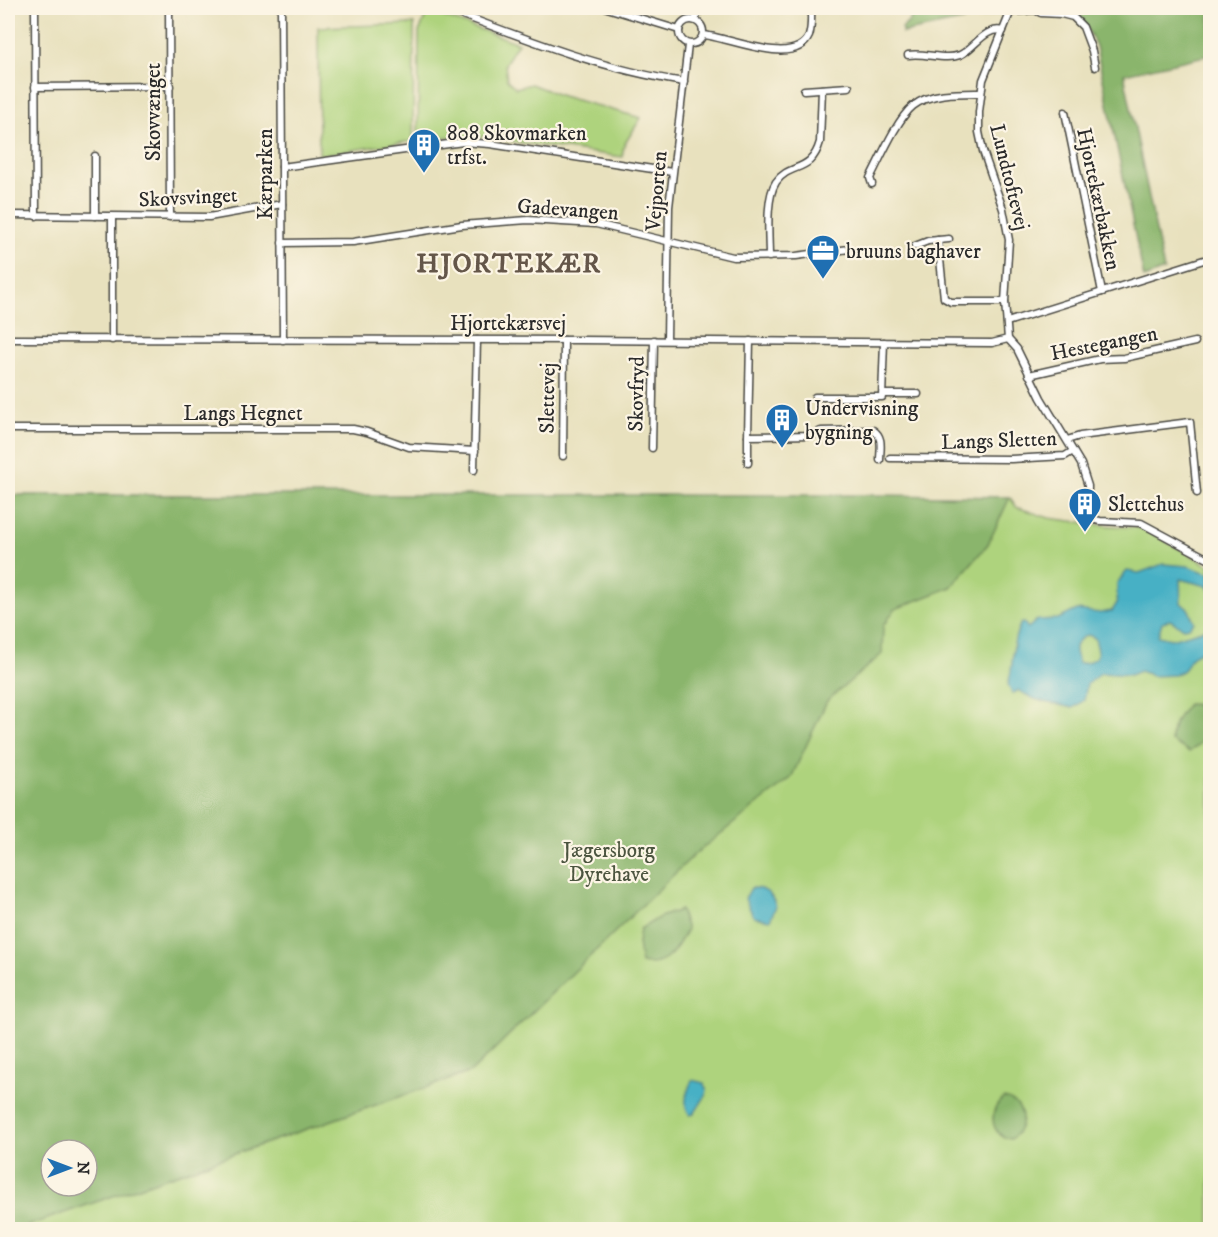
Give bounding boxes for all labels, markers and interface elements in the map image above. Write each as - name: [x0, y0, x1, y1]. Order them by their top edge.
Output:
- street label: Skovvænget: [141, 62, 167, 161]
- place label: 808 Skovmarken trfst.: [447, 121, 587, 171]
- street label: Lundtoftevej: [983, 121, 1035, 233]
- street label: Hjortekærbakken: [1070, 125, 1126, 273]
- building icon: 808 Skovmarken trfst.: [406, 127, 442, 174]
- street label: Kærparken: [253, 128, 279, 220]
- street label: Vejporten: [640, 150, 673, 233]
- street label: Skovsvinget: [138, 182, 238, 214]
- street label: Gadevangen: [516, 193, 620, 227]
- office icon: bruuns baghaver: [805, 233, 841, 280]
- place label: bruuns baghaver: [846, 239, 981, 265]
- district label: HJORTEKÆR: [416, 247, 602, 281]
- street label: Hjortekærsvej: [450, 311, 566, 337]
- street label: Hestegangen: [1048, 321, 1160, 367]
- street label: Skovfryd: [623, 356, 651, 432]
- street label: Slettevej: [534, 362, 562, 434]
- place label: Undervisning bygning: [805, 396, 919, 446]
- street label: Langs Hegnet: [183, 401, 303, 427]
- building icon: Undervisning bygning: [764, 402, 800, 449]
- street label: Langs Sletten: [941, 426, 1057, 456]
- building icon: Slettehus: [1067, 486, 1103, 533]
- place label: Slettehus: [1108, 492, 1184, 518]
- park label: Jægersborg Dyrehave: [561, 838, 656, 888]
- north arrow: [39, 1138, 99, 1198]
- text: N: [73, 1161, 93, 1175]

